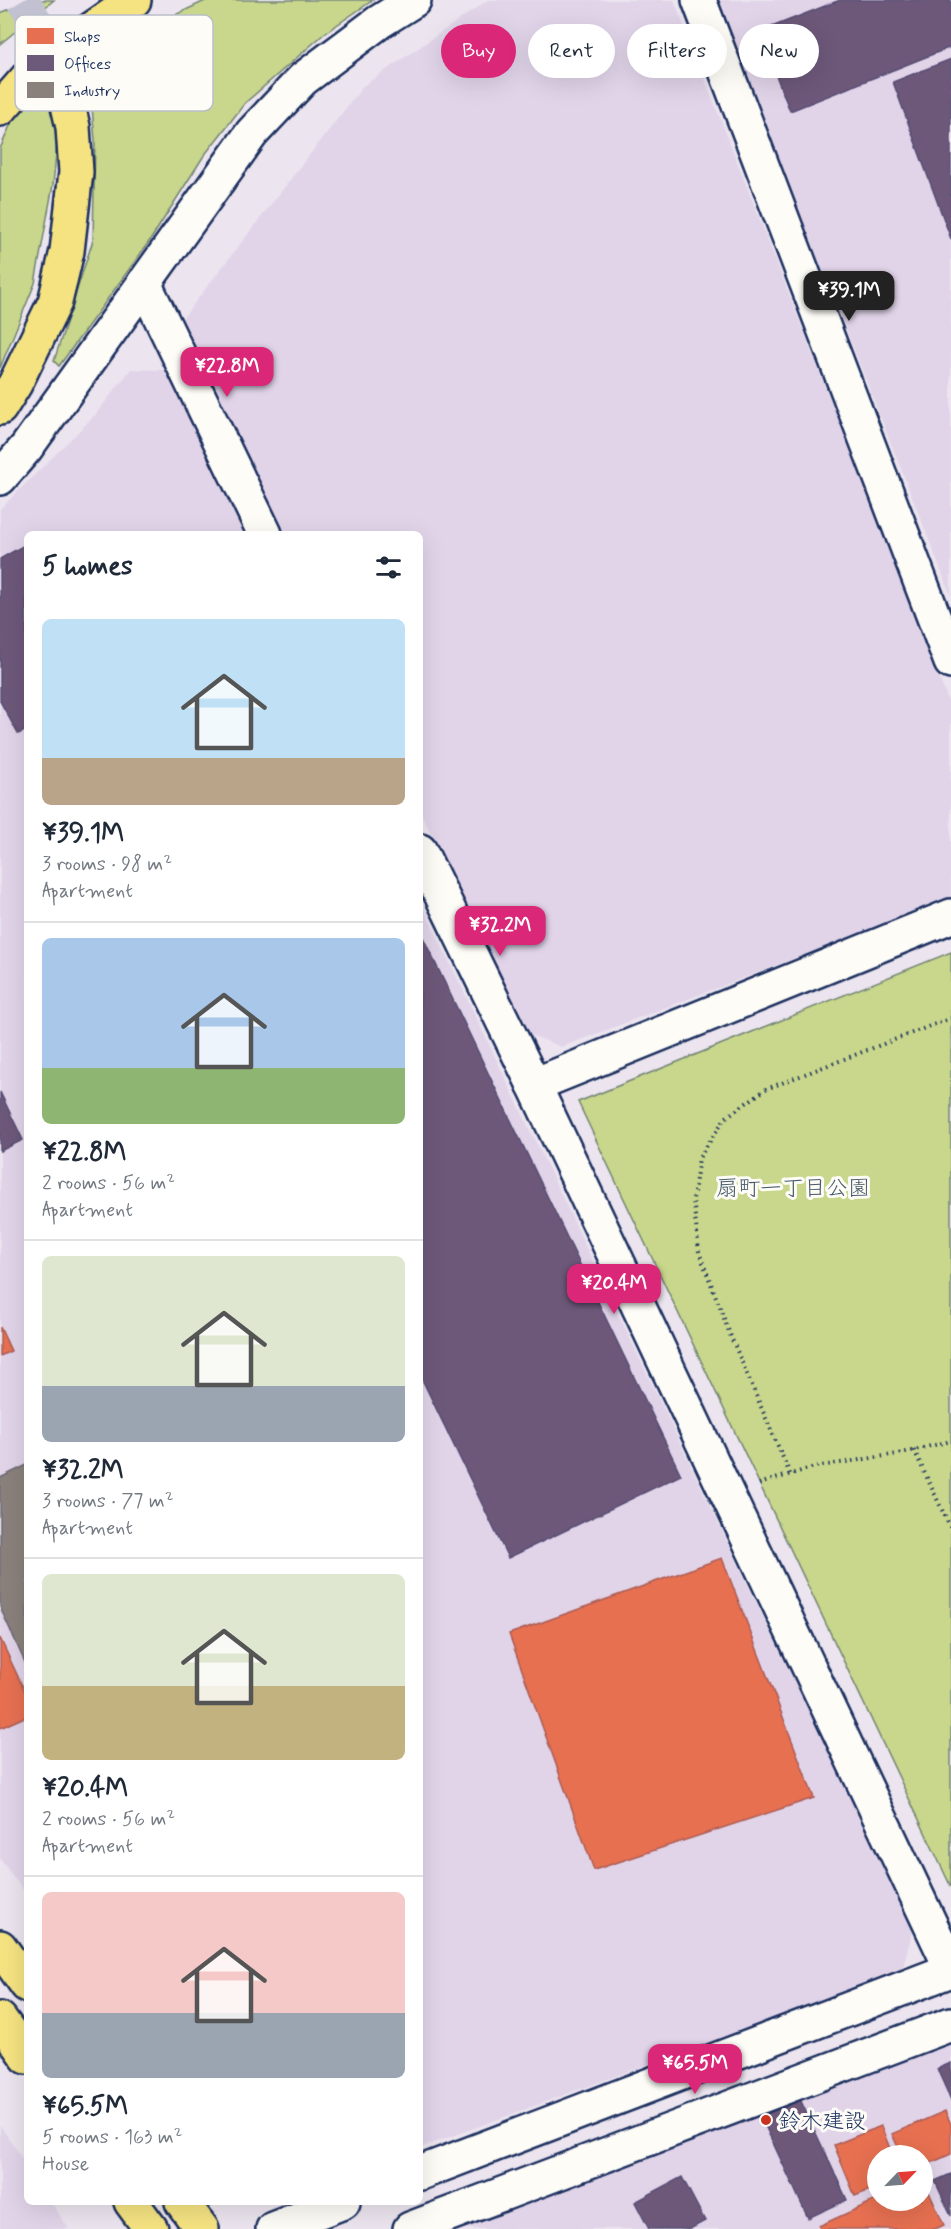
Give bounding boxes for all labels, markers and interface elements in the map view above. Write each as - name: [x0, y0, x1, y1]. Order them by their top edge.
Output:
- legend: [15, 15, 213, 111]
- chip: Buy: [441, 24, 516, 78]
- chip: Rent: [528, 24, 615, 78]
- chip: Filters: [627, 24, 727, 78]
- chip: New: [739, 24, 819, 78]
- text: Shops: [64, 27, 101, 48]
- text: Offices: [64, 54, 111, 75]
- text: Industry: [64, 81, 120, 102]
- pin: ¥39.1M: [800, 271, 898, 322]
- text: ¥39.1M: [817, 277, 881, 304]
- pin: ¥22.8M: [178, 347, 276, 398]
- text: ¥22.8M: [195, 353, 259, 380]
- text: 5 homes: [42, 550, 133, 584]
- icon: filters: [372, 551, 405, 584]
- icon: home: [170, 658, 278, 766]
- text: ¥39.1M: [42, 817, 124, 851]
- text: 3 rooms · 98 m²: [42, 851, 172, 878]
- text: Apartment: [42, 878, 133, 905]
- pin: ¥32.2M: [451, 906, 549, 957]
- text: ¥32.2M: [469, 912, 531, 939]
- icon: home: [170, 977, 278, 1085]
- text: ¥22.8M: [42, 1136, 126, 1170]
- text: 2 rooms · 56 m²: [42, 1170, 175, 1197]
- park label: 扇町一丁目公園: [716, 1175, 870, 1203]
- text: Apartment: [42, 1197, 133, 1224]
- pin: ¥20.4M: [565, 1264, 663, 1315]
- text: ¥20.4M: [581, 1270, 647, 1297]
- icon: home: [170, 1295, 278, 1403]
- text: ¥32.2M: [42, 1454, 123, 1488]
- text: 3 rooms · 77 m²: [42, 1488, 174, 1515]
- text: Apartment: [42, 1515, 133, 1542]
- icon: home: [170, 1613, 278, 1721]
- text: ¥20.4M: [42, 1772, 128, 1806]
- text: 2 rooms · 56 m²: [42, 1806, 175, 1833]
- text: Apartment: [42, 1833, 133, 1860]
- icon: home: [170, 1931, 278, 2039]
- pin: ¥65.5M: [646, 2044, 744, 2095]
- text: ¥65.5M: [662, 2050, 728, 2077]
- text: ¥65.5M: [42, 2090, 128, 2124]
- place label: 鈴木建設: [778, 2108, 866, 2136]
- marker: 鈴木建設: [759, 2113, 773, 2127]
- text: 5 rooms · 163 m²: [42, 2124, 182, 2151]
- north arrow: [867, 2145, 933, 2211]
- map controls: [867, 2145, 933, 2211]
- text: House: [42, 2151, 89, 2178]

